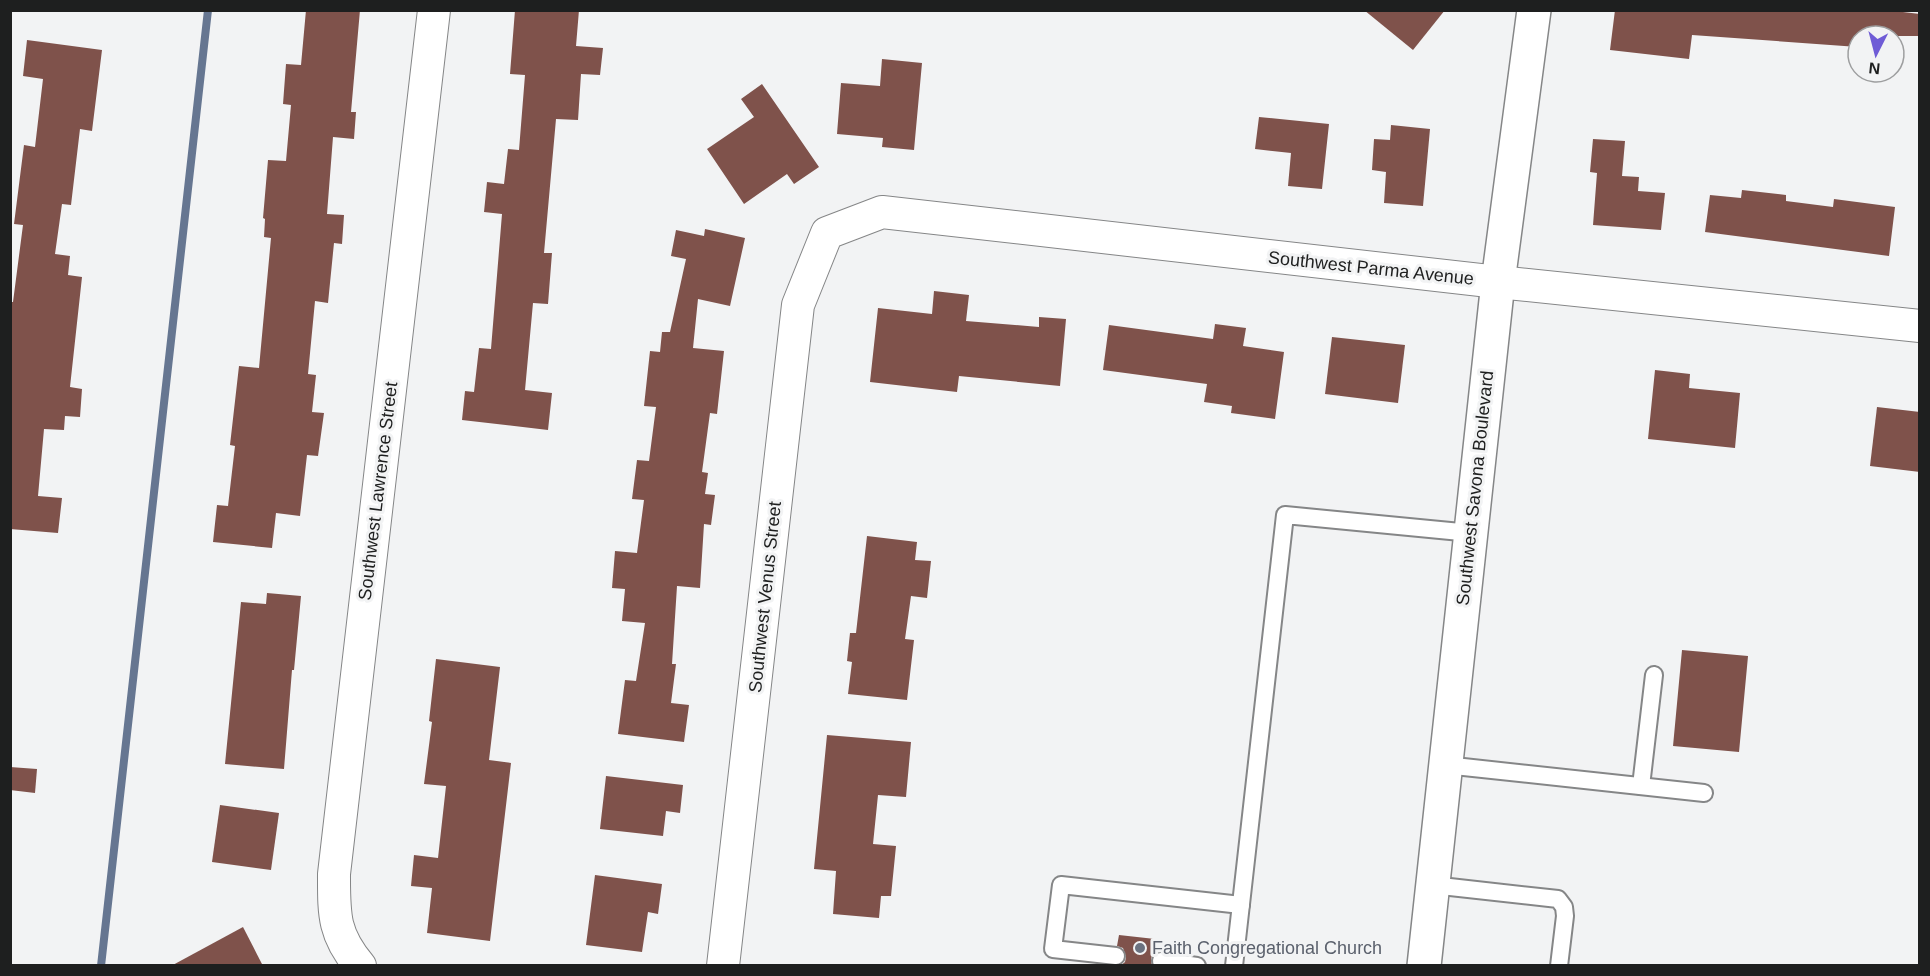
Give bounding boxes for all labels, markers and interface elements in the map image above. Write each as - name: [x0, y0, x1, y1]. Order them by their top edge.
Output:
- north arrow: [1846, 24, 1906, 84]
- text: N: [1868, 59, 1881, 77]
- street label: Southwest Parma Avenue: [1267, 247, 1475, 289]
- street label: Southwest Savona Boulevard: [1453, 370, 1497, 606]
- street label: Southwest Lawrence Street: [355, 381, 401, 601]
- street label: Southwest Venus Street: [745, 500, 785, 694]
- place label: Faith Congregational Church: [1152, 938, 1382, 958]
- marker: Faith Congregational Church: [1133, 941, 1147, 955]

